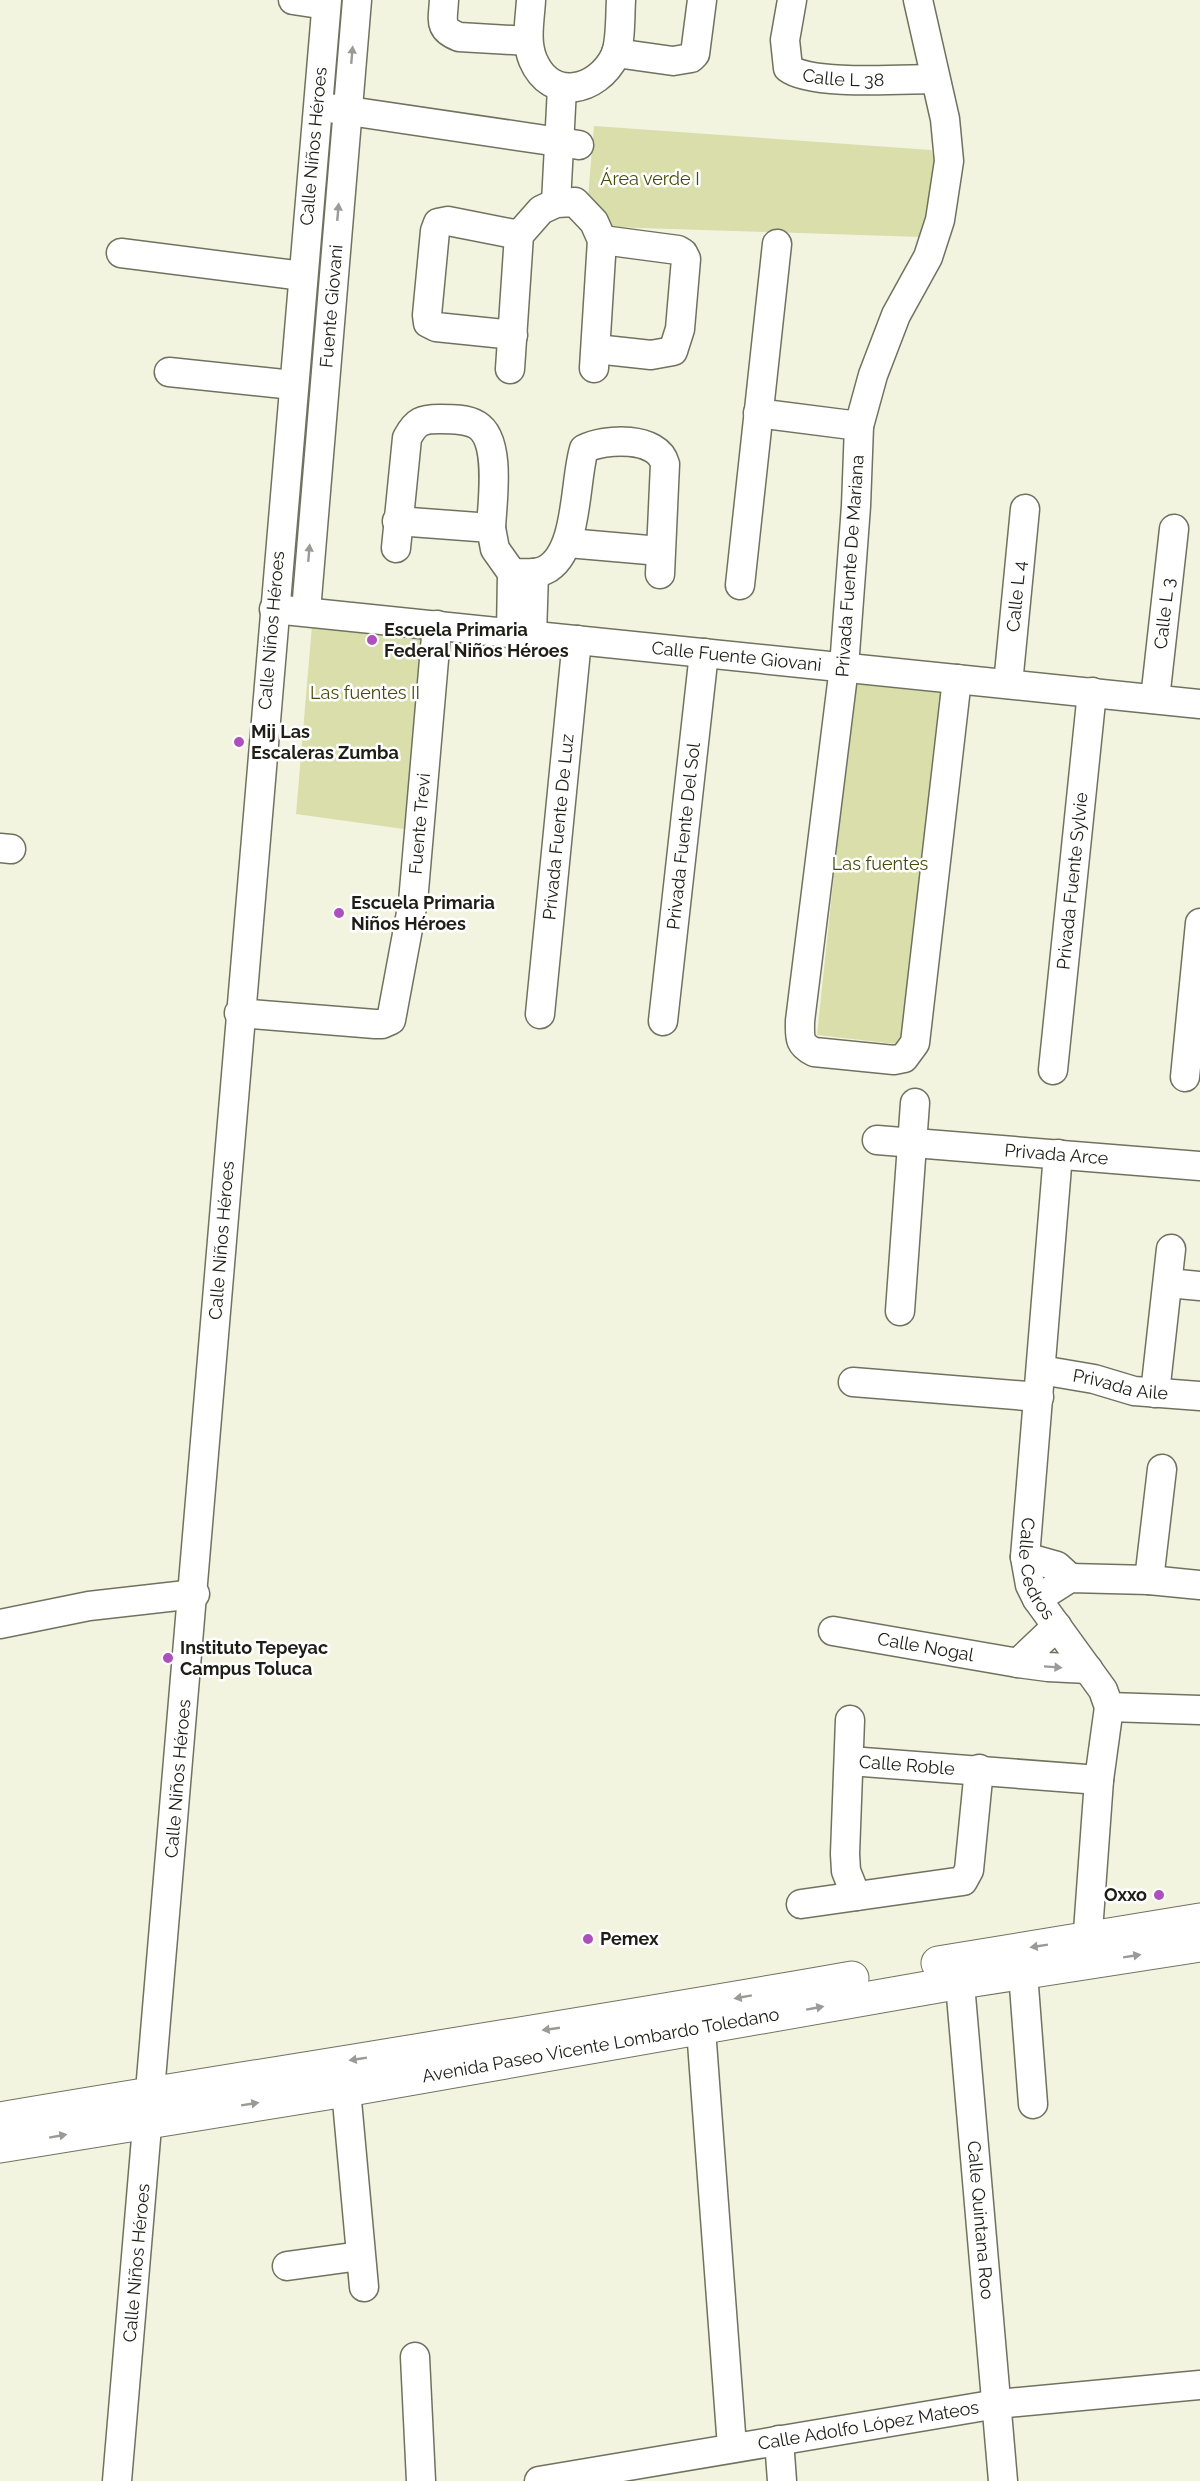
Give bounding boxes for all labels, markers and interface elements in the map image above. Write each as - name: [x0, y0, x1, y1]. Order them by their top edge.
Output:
- one-way arrow: [347, 46, 357, 65]
- street label: Calle L 38: [801, 64, 884, 90]
- street label: Calle Niños Héroes: [295, 66, 331, 226]
- park label: Área verde I: [600, 167, 700, 189]
- one-way arrow: [333, 203, 343, 222]
- street label: Fuente Giovani: [315, 244, 347, 368]
- street label: Privada Fuente De Mariana: [831, 454, 868, 678]
- one-way arrow: [304, 544, 314, 563]
- street label: Calle Niños Héroes: [254, 550, 288, 711]
- street label: Calle L 4: [1002, 560, 1030, 633]
- street label: Calle L 3: [1150, 577, 1178, 650]
- place label: Escuela Primaria Federal Niños Héroes: [384, 619, 569, 661]
- marker: Escuela Primaria Federal Niños Héroes: [365, 633, 379, 647]
- street label: Calle Fuente Giovani: [651, 637, 823, 675]
- park label: Las fuentes II: [310, 682, 420, 703]
- place label: Mij Las Escaleras Zumba: [251, 721, 399, 763]
- street label: Privada Fuente De Luz: [538, 733, 578, 921]
- marker: Mij Las Escaleras Zumba: [232, 735, 246, 749]
- street label: Privada Fuente Del Sol: [662, 741, 704, 931]
- street label: Fuente Trevi: [404, 772, 434, 875]
- street label: Privada Fuente Sylvie: [1052, 791, 1092, 971]
- park label: Las fuentes: [832, 853, 928, 874]
- place label: Escuela Primaria Niños Héroes: [351, 892, 495, 934]
- marker: Escuela Primaria Niños Héroes: [332, 906, 346, 920]
- street label: Privada Arce: [1004, 1139, 1110, 1169]
- street label: Calle Niños Héroes: [204, 1160, 238, 1321]
- street label: Privada Aile: [1071, 1365, 1169, 1404]
- street label: Calle Cedros: [1015, 1517, 1060, 1624]
- street label: Calle Nogal: [876, 1628, 976, 1665]
- place label: Instituto Tepeyac Campus Toluca: [180, 1637, 328, 1679]
- marker: Instituto Tepeyac Campus Toluca: [161, 1651, 175, 1665]
- one-way arrow: [1043, 1663, 1062, 1672]
- street label: Calle Niños Héroes: [160, 1698, 194, 1859]
- street label: Calle Roble: [858, 1751, 956, 1779]
- place label: Oxxo: [1104, 1884, 1147, 1905]
- marker: Oxxo: [1152, 1888, 1166, 1902]
- place label: Pemex: [600, 1928, 659, 1949]
- marker: Pemex: [581, 1932, 595, 1946]
- one-way arrow: [1029, 1942, 1048, 1951]
- one-way arrow: [1122, 1951, 1141, 1960]
- one-way arrow: [733, 1993, 752, 2002]
- street label: Avenida Paseo Vicente Lombardo Toledano: [420, 2003, 781, 2086]
- one-way arrow: [806, 2003, 825, 2012]
- one-way arrow: [541, 2025, 560, 2034]
- one-way arrow: [348, 2055, 367, 2064]
- one-way arrow: [241, 2100, 260, 2109]
- one-way arrow: [48, 2131, 67, 2140]
- street label: Calle Quintana Roo: [964, 2140, 998, 2301]
- street label: Calle Niños Héroes: [119, 2182, 154, 2343]
- street label: Calle Adolfo López Mateos: [756, 2396, 981, 2454]

